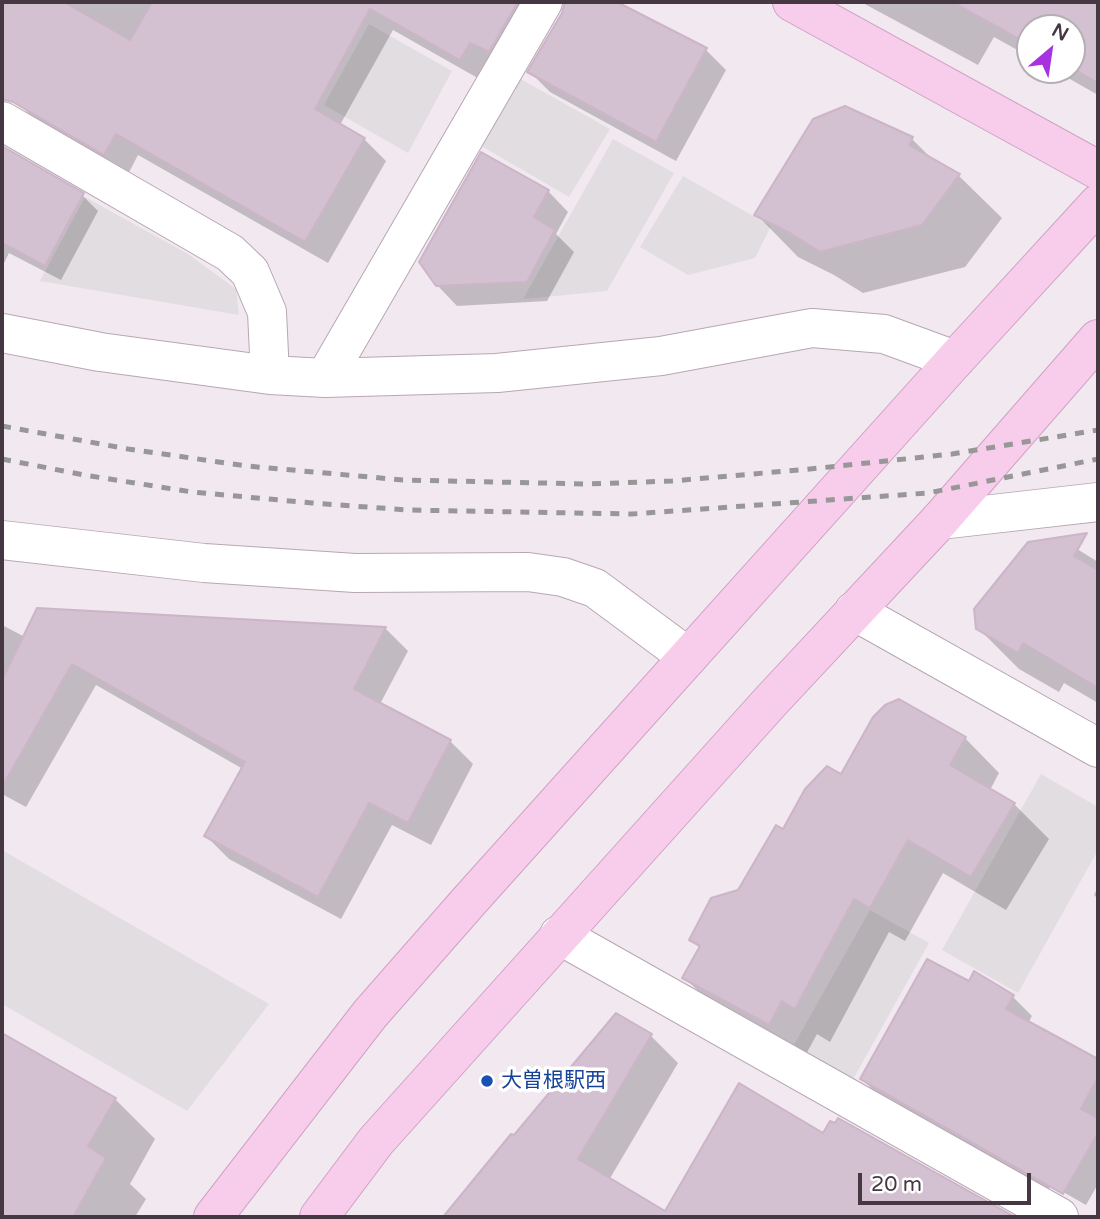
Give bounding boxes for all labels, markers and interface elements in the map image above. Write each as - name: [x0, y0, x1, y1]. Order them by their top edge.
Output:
- north arrow: [1016, 14, 1086, 84]
- text: N: [1048, 19, 1072, 46]
- place label: 大曽根駅西: [501, 1068, 606, 1094]
- marker: 大曽根駅西: [479, 1073, 495, 1089]
- scale bar: [862, 1160, 1035, 1204]
- text: 20 m: [871, 1172, 922, 1197]

